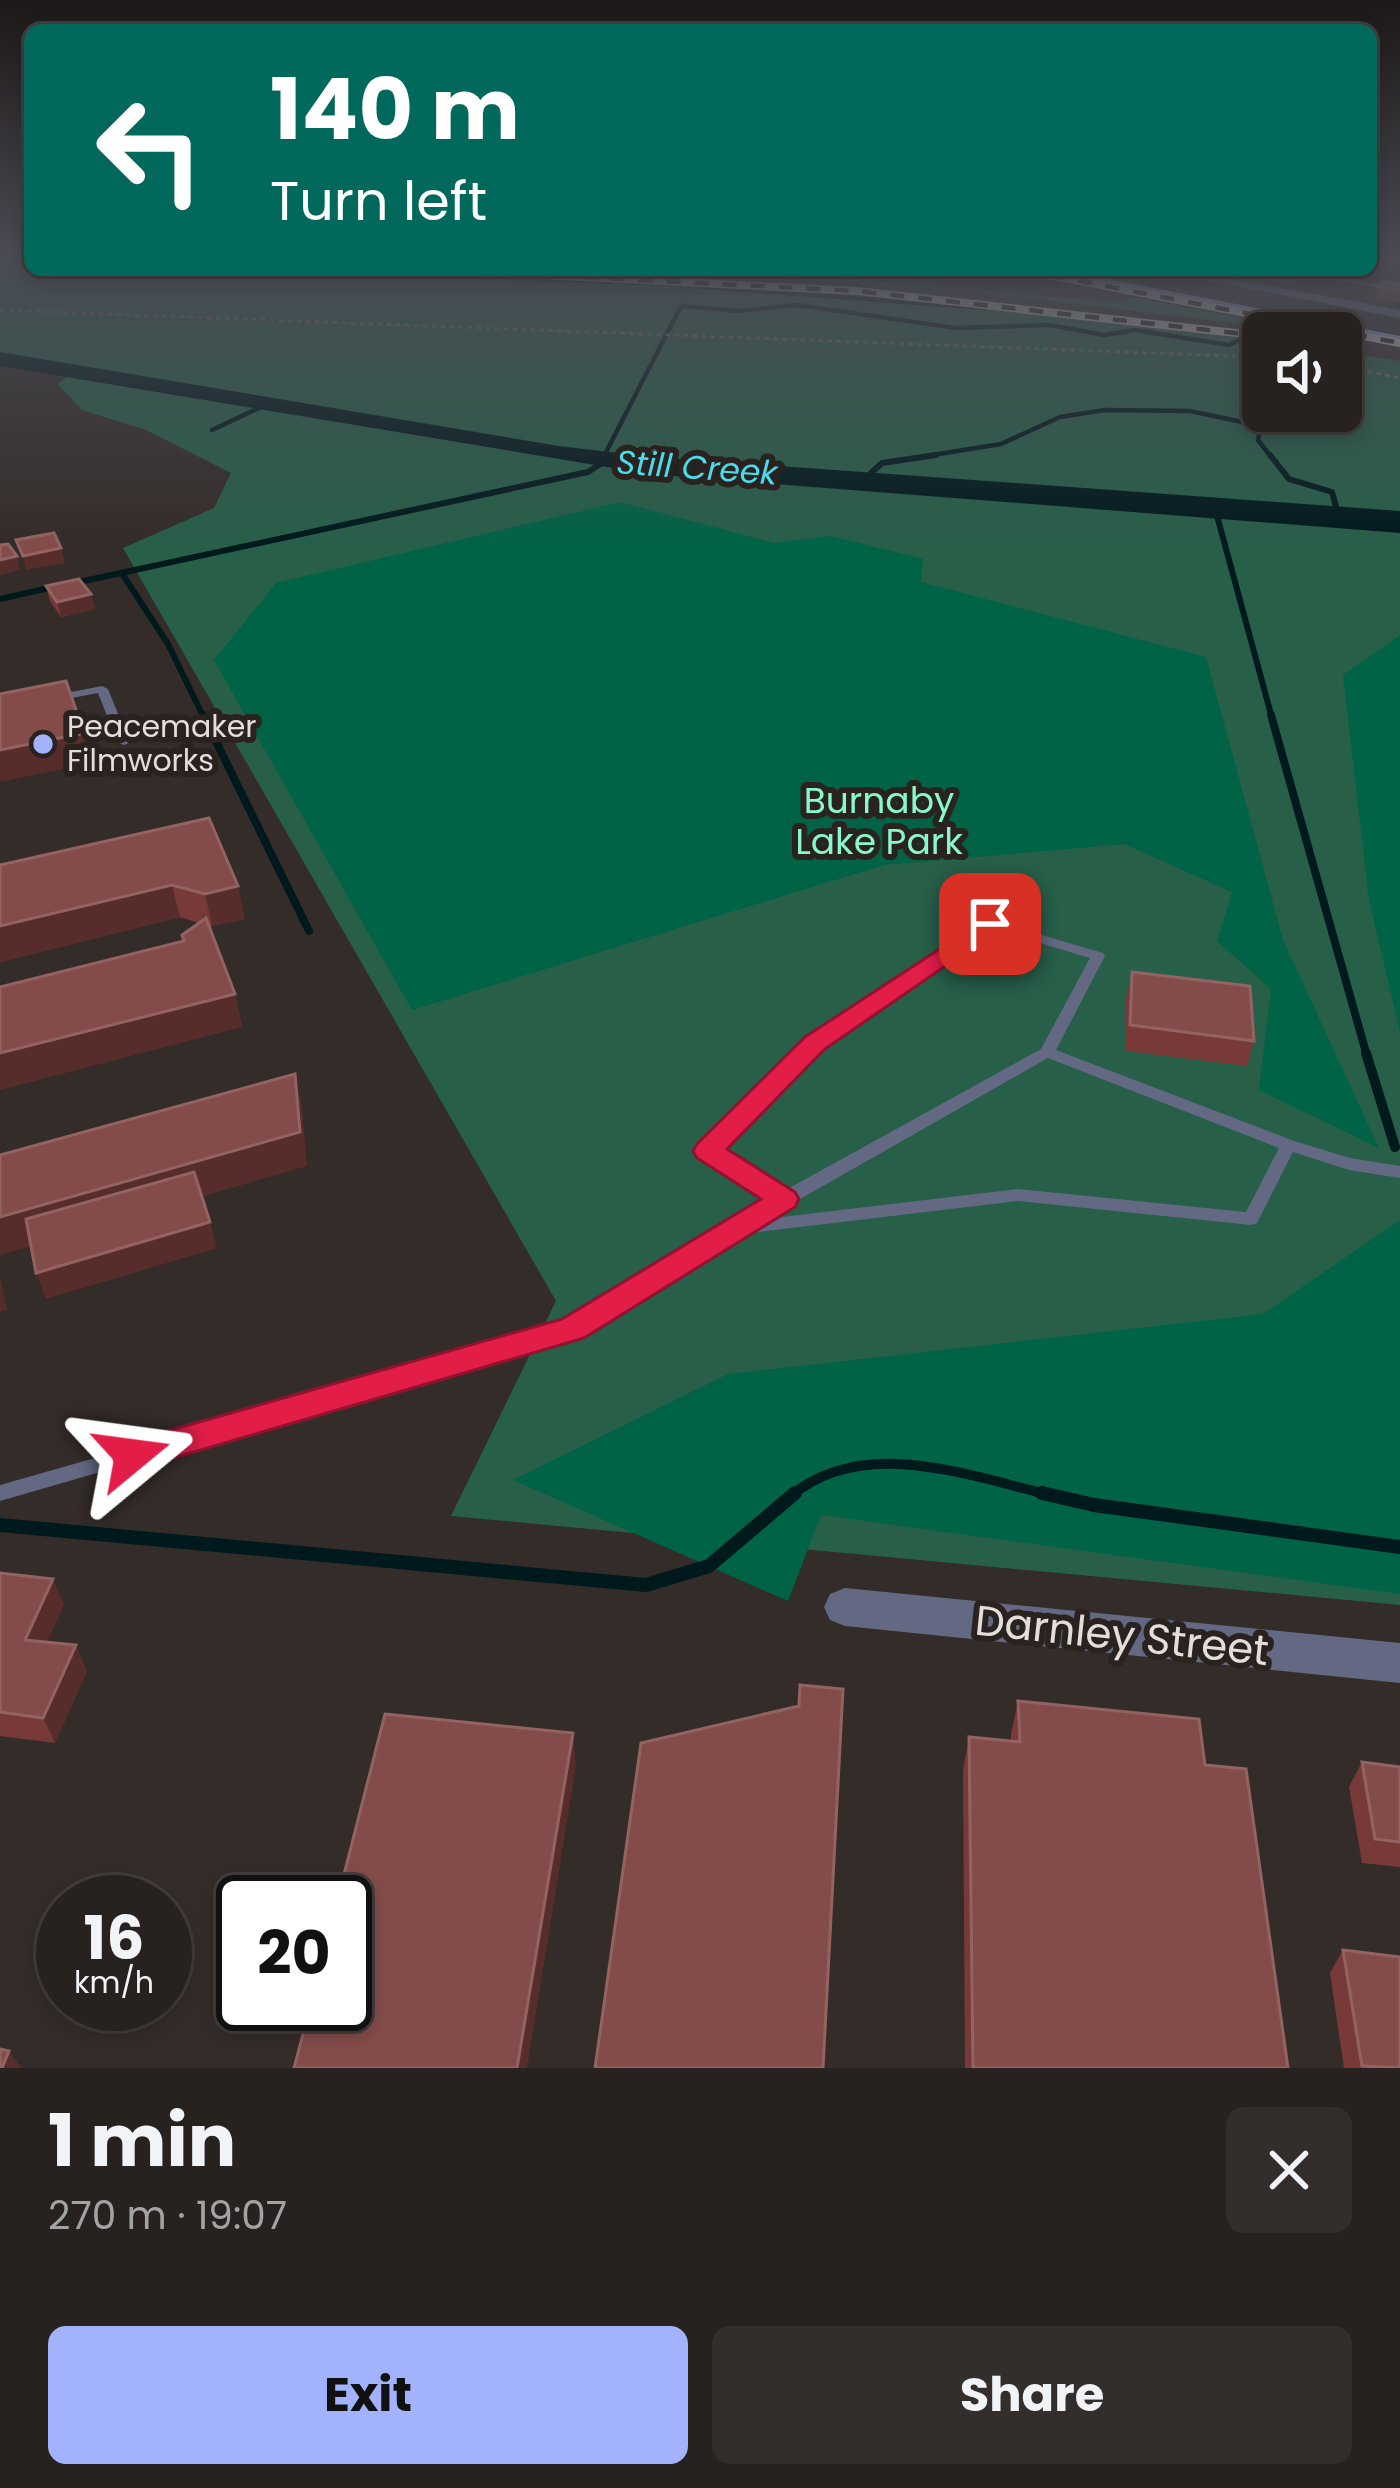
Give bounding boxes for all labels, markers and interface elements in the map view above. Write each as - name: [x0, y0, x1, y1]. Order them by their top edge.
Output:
- text: 140 m: [270, 51, 520, 168]
- icon: left: [72, 72, 228, 228]
- text: Turn left: [270, 163, 487, 239]
- map controls: [1242, 312, 1362, 432]
- button: sound: [1242, 312, 1362, 432]
- water label: Still Creek: [615, 438, 781, 497]
- place label: Peacemaker Filmworks: [67, 705, 256, 782]
- marker: Peacemaker Filmworks: [30, 731, 56, 757]
- park label: Burnaby Lake Park: [795, 775, 963, 867]
- pin: [939, 873, 1041, 975]
- icon: arrive: [957, 891, 1023, 957]
- position arrow: [69, 1392, 195, 1518]
- street label: Darnley Street: [972, 1591, 1272, 1680]
- speed limit sign: 20: [216, 1875, 372, 2031]
- text: 16: [84, 1896, 144, 1980]
- text: km/h: [74, 1961, 154, 2004]
- text: 1 min: [48, 2090, 236, 2191]
- button: close: [1226, 2107, 1352, 2233]
- text: 270 m · 19:07: [48, 2188, 287, 2243]
- button: Exit: [48, 2326, 688, 2464]
- button: Share: [712, 2326, 1352, 2464]

